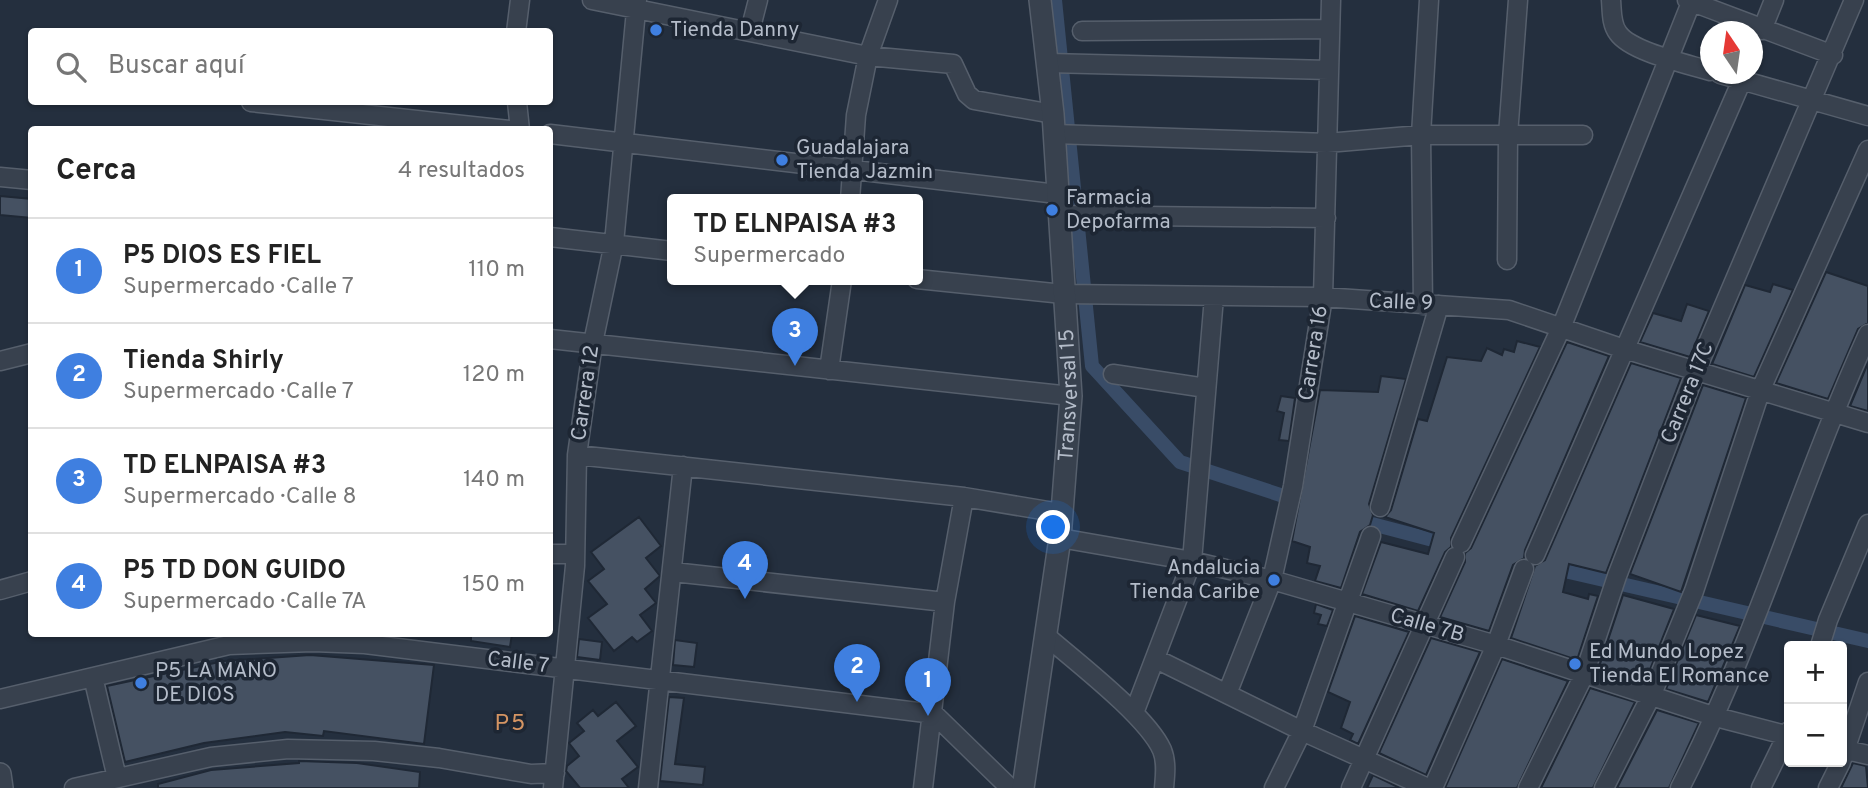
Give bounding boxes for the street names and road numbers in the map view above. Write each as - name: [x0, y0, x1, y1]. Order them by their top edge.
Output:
- street label: Calle 9: [1368, 288, 1434, 318]
- street label: Carrera 16: [1293, 303, 1335, 403]
- street label: Transversal 15: [1052, 328, 1085, 462]
- street label: Carrera 17C: [1655, 338, 1721, 448]
- street label: Carrera 12: [566, 343, 606, 443]
- street label: Calle 7B: [1387, 603, 1467, 649]
- street label: Calle 7: [486, 646, 550, 680]

